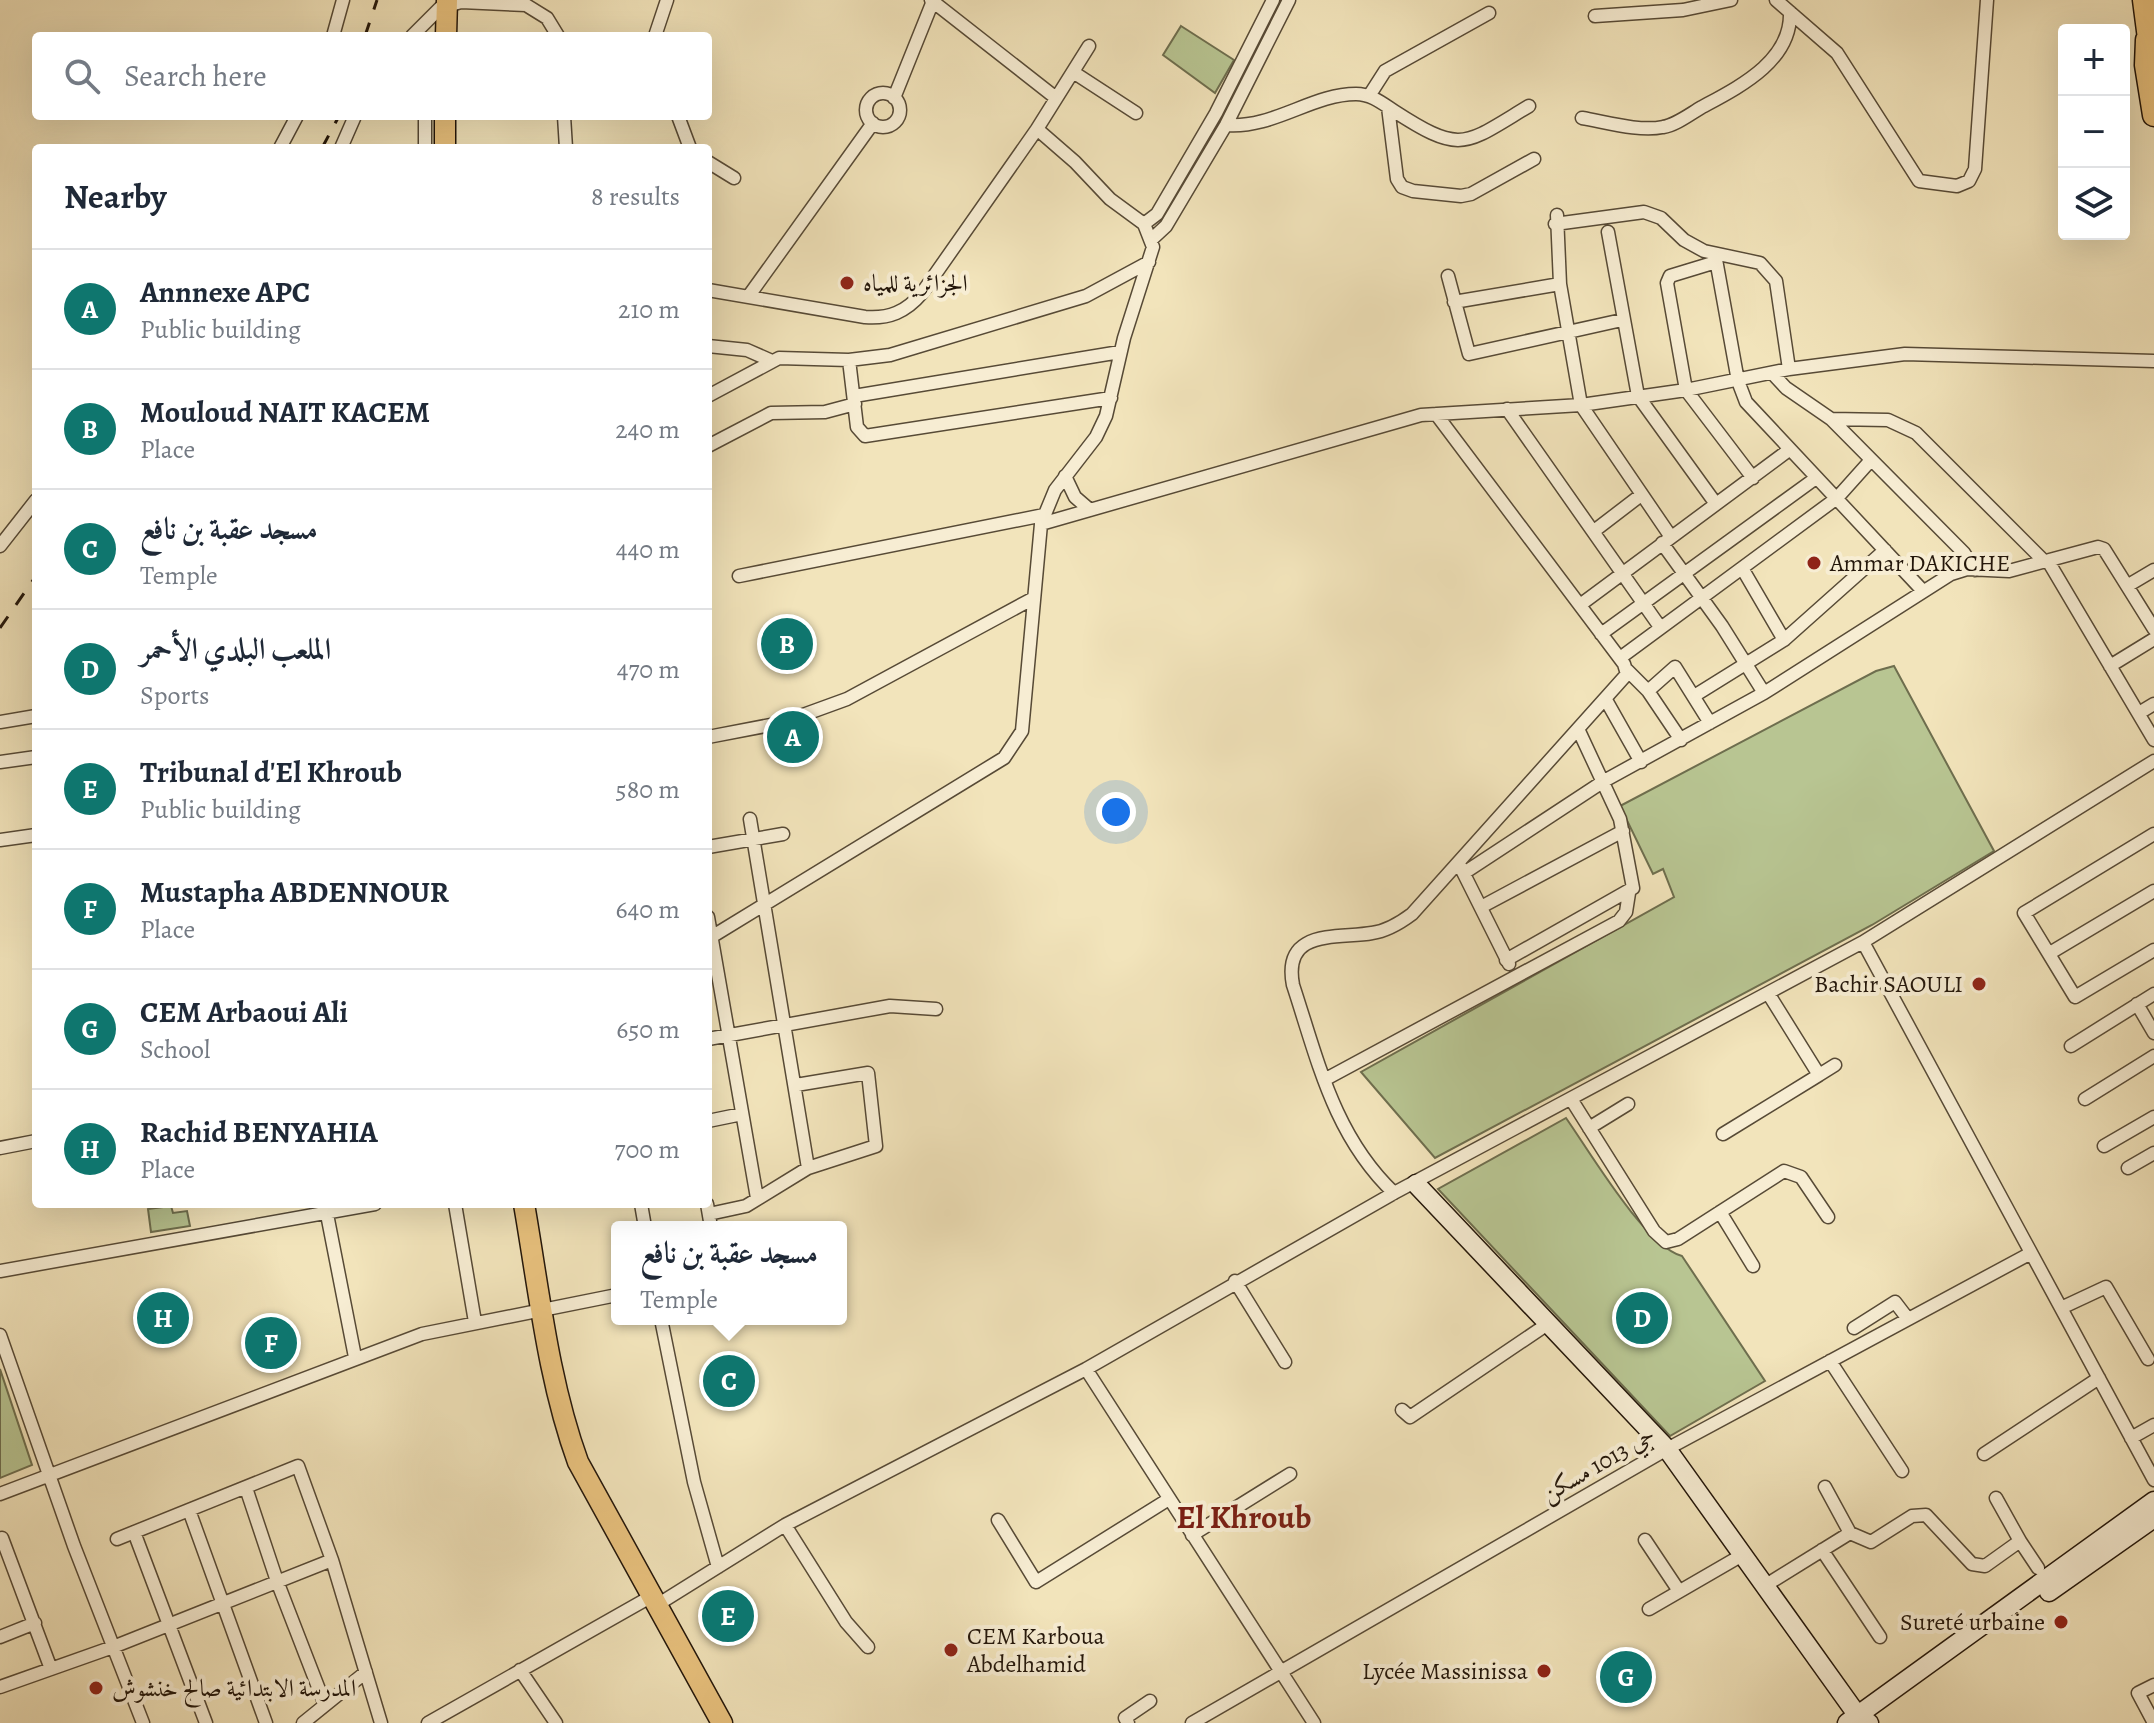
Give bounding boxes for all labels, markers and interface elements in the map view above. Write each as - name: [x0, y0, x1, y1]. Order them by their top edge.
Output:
- map controls: [2058, 24, 2130, 240]
- button: +: [2058, 24, 2130, 96]
- search box: [32, 32, 712, 120]
- icon: search: [60, 54, 104, 98]
- text: Search here: [124, 56, 267, 96]
- button: −: [2058, 96, 2130, 168]
- button: layers: [2058, 168, 2130, 240]
- text: Nearby: [64, 173, 167, 220]
- text: 8 results: [591, 179, 680, 214]
- place label: الجزائرية للمياه: [863, 267, 968, 299]
- text: Annnexe APC: [140, 272, 310, 312]
- marker: الجزائرية للمياه: [838, 274, 856, 292]
- text: A: [82, 292, 98, 327]
- text: 210 m: [618, 292, 680, 327]
- text: Public building: [140, 312, 301, 347]
- text: Mouloud NAIT KACEM: [140, 392, 430, 432]
- text: B: [82, 412, 98, 447]
- text: 240 m: [615, 412, 680, 447]
- text: Place: [140, 432, 195, 467]
- text: مسجد عقبة بن نافع: [140, 509, 318, 549]
- text: C: [82, 532, 98, 567]
- text: 440 m: [616, 532, 680, 567]
- place label: Ammar DAKICHE: [1829, 547, 2010, 579]
- marker: Ammar DAKICHE: [1805, 554, 1823, 572]
- text: Temple: [140, 558, 218, 593]
- pin: B: [761, 614, 813, 674]
- text: الملعب البلدي الأحمر: [140, 629, 331, 669]
- text: D: [81, 652, 99, 687]
- text: 470 m: [617, 652, 680, 687]
- text: Sports: [140, 678, 209, 713]
- pin: A: [767, 707, 819, 767]
- text: Tribunal d'El Khroub: [140, 752, 402, 792]
- text: E: [82, 772, 98, 807]
- text: 580 m: [616, 772, 680, 807]
- text: Public building: [140, 792, 301, 827]
- your location: [1096, 792, 1136, 832]
- text: Mustapha ABDENNOUR: [140, 872, 449, 912]
- text: F: [83, 892, 97, 927]
- text: 640 m: [616, 892, 680, 927]
- text: Place: [140, 912, 195, 947]
- place label: Bachir SAOULI: [1814, 968, 1963, 1000]
- marker: Bachir SAOULI: [1970, 975, 1988, 993]
- text: CEM Arbaoui Ali: [140, 992, 348, 1032]
- text: G: [81, 1012, 99, 1047]
- text: 650 m: [616, 1012, 680, 1047]
- text: School: [140, 1032, 210, 1067]
- text: Rachid BENYAHIA: [140, 1112, 378, 1152]
- text: H: [80, 1132, 100, 1167]
- text: 700 m: [615, 1132, 680, 1167]
- text: Place: [140, 1152, 195, 1187]
- popup: [611, 1221, 847, 1325]
- text: مسجد عقبة بن نافع: [640, 1233, 818, 1273]
- text: Temple: [640, 1282, 718, 1317]
- pin: H: [137, 1288, 189, 1348]
- pin: D: [1616, 1288, 1668, 1348]
- pin: F: [245, 1313, 297, 1373]
- pin: C: [703, 1351, 755, 1411]
- street label: حي 1013 مسكن: [1535, 1418, 1662, 1512]
- district label: El Khroub: [1177, 1495, 1311, 1539]
- pin: E: [702, 1586, 754, 1646]
- place label: Sureté urbaine: [1900, 1606, 2045, 1638]
- marker: Sureté urbaine: [2052, 1613, 2070, 1631]
- place label: CEM Karboua Abdelhamid: [966, 1620, 1106, 1680]
- marker: CEM Karboua Abdelhamid: [942, 1641, 960, 1659]
- pin: G: [1600, 1647, 1652, 1707]
- place label: Lycée Massinissa: [1362, 1655, 1529, 1687]
- marker: Lycée Massinissa: [1535, 1662, 1553, 1680]
- place label: المدرسة الابتدائية صالح خنشوش: [112, 1672, 356, 1708]
- marker: المدرسة الابتدائية صالح خنشوش: [87, 1679, 105, 1697]

